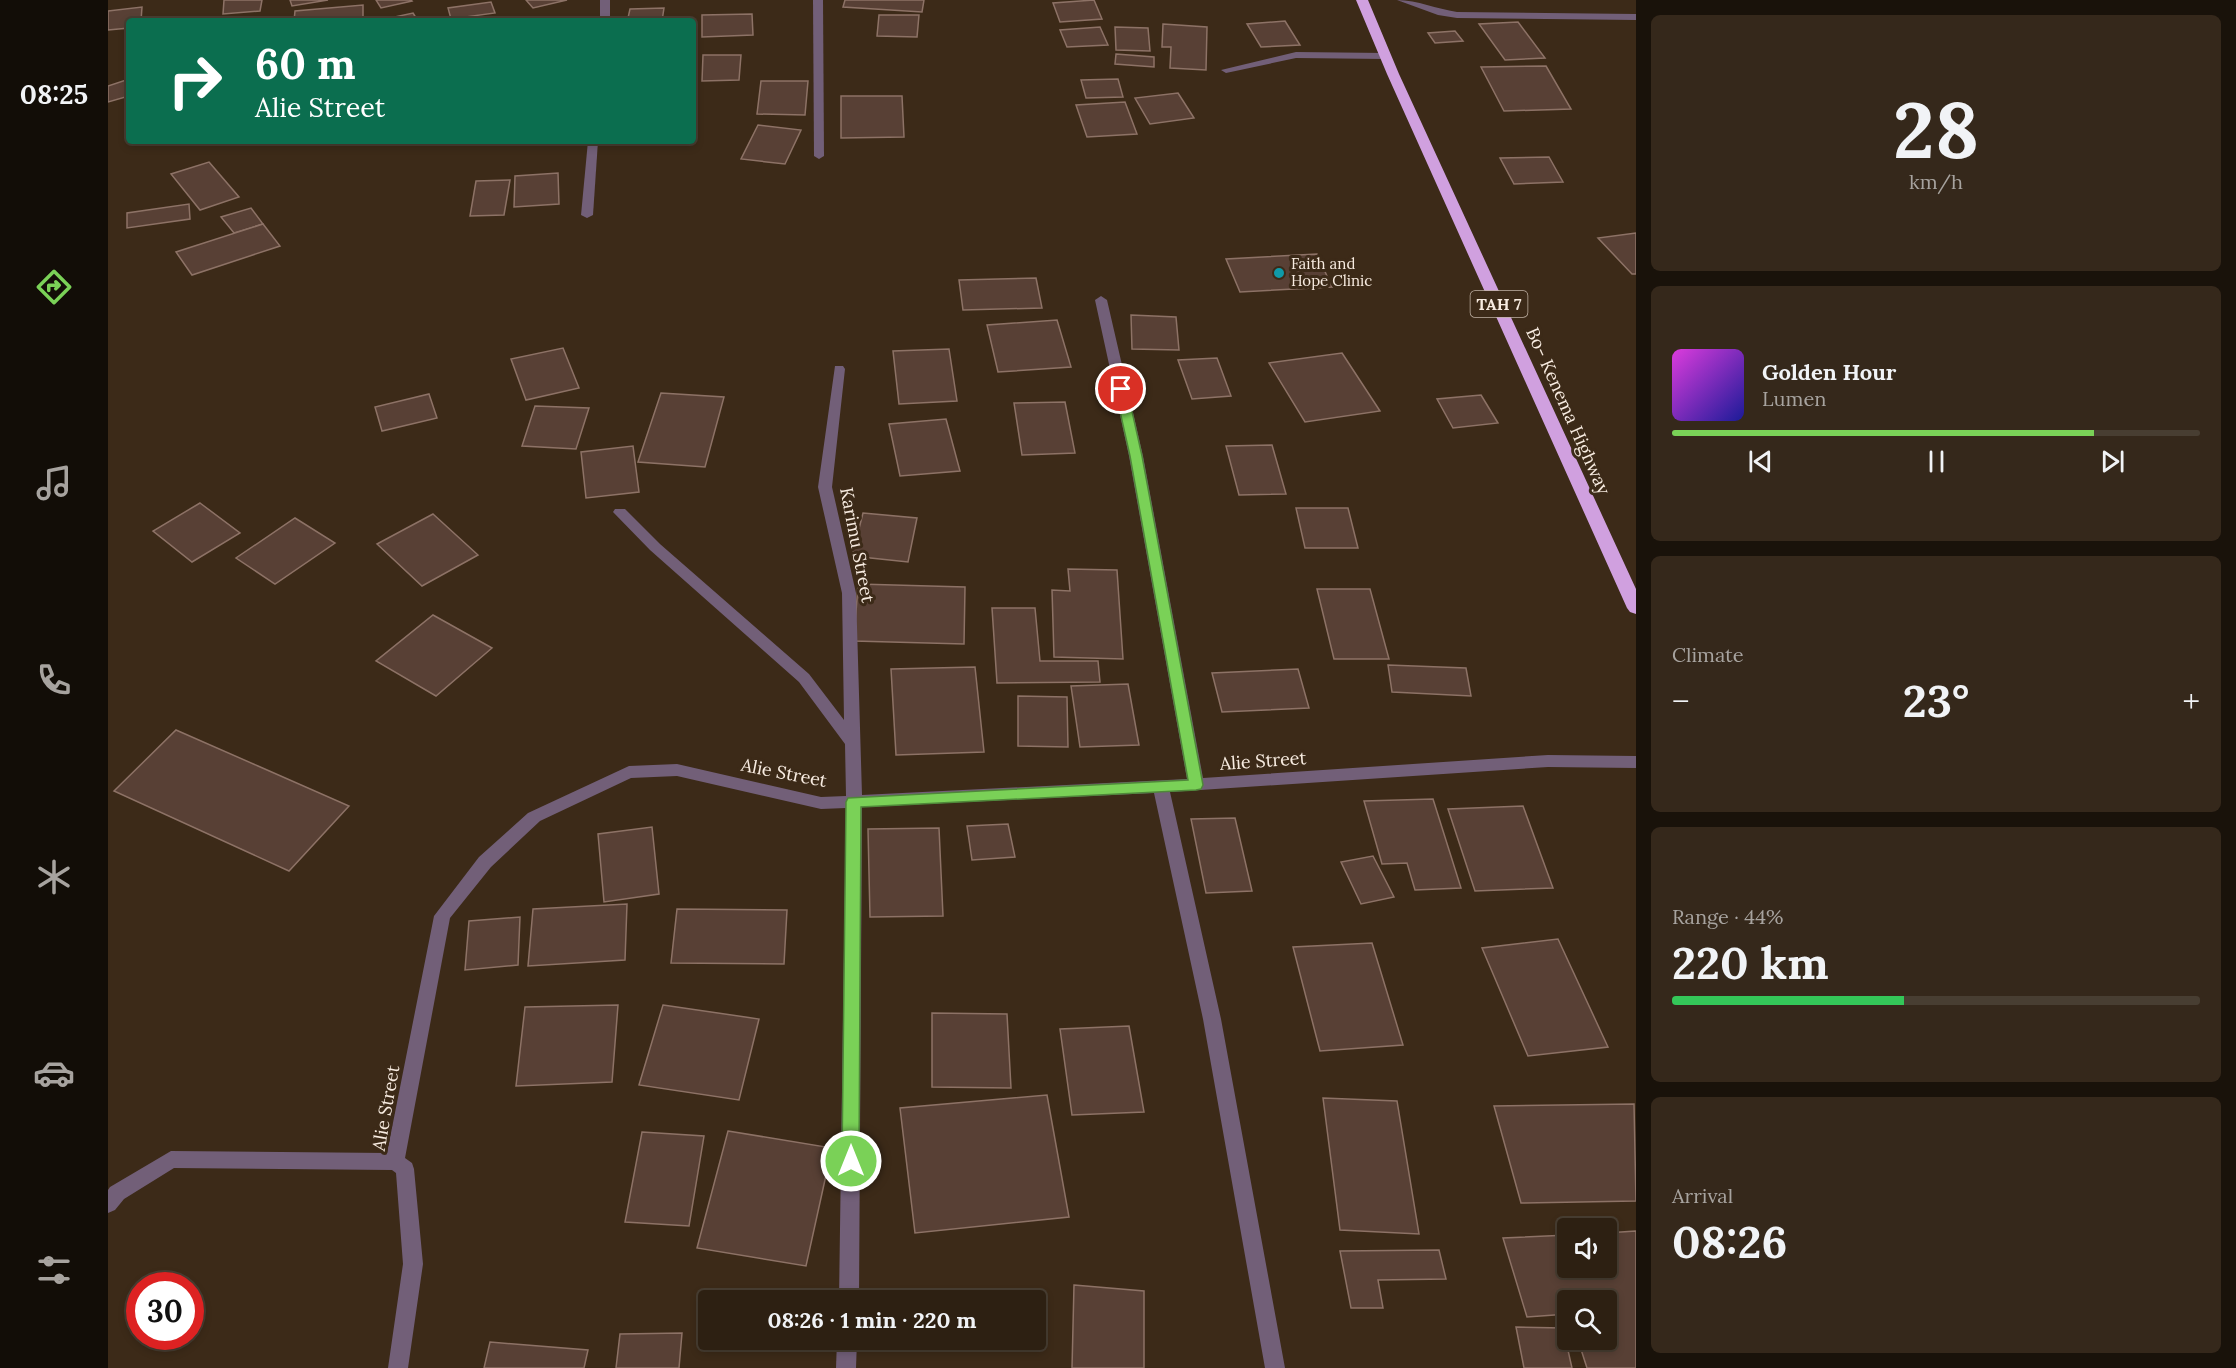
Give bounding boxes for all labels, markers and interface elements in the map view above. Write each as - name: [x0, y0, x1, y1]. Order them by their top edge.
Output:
- text: 60 m: [255, 37, 356, 91]
- icon: right: [156, 42, 234, 120]
- text: 08:25: [20, 77, 88, 111]
- text: 28: [1893, 80, 1979, 179]
- text: Alie Street: [255, 90, 385, 124]
- text: km/h: [1909, 169, 1963, 194]
- place label: Faith and Hope Clinic: [1291, 254, 1372, 290]
- icon: directions: [33, 266, 75, 308]
- marker: Faith and Hope Clinic: [1272, 266, 1286, 280]
- road number: TAH 7: [1470, 291, 1528, 317]
- street label: Bo- Kenema Highway: [1521, 324, 1616, 498]
- text: Golden Hour: [1762, 358, 1896, 386]
- pin: [1095, 363, 1146, 414]
- icon: arrive: [1104, 372, 1137, 405]
- text: Lumen: [1762, 386, 1826, 411]
- icon: previous: [1744, 445, 1777, 478]
- icon: pause: [1920, 445, 1953, 478]
- icon: next: [2096, 445, 2129, 478]
- icon: music: [33, 462, 75, 504]
- street label: Karimu Street: [835, 485, 880, 605]
- text: Climate: [1672, 642, 1744, 667]
- icon: phone: [33, 659, 75, 701]
- text: 23°: [1903, 672, 1969, 729]
- text: −: [1672, 680, 1690, 722]
- text: +: [2182, 680, 2200, 722]
- street label: Alie Street: [1218, 746, 1307, 775]
- street label: Alie Street: [738, 753, 829, 792]
- icon: climate: [33, 856, 75, 898]
- text: Range · 44%: [1672, 904, 1783, 929]
- text: 220 km: [1672, 934, 1829, 991]
- icon: car: [33, 1052, 75, 1094]
- street label: Alie Street: [366, 1063, 404, 1154]
- position arrow: [819, 1129, 883, 1193]
- text: Arrival: [1672, 1183, 1733, 1208]
- text: 08:26: [1672, 1213, 1787, 1270]
- map controls: [1557, 1218, 1617, 1350]
- button: sound: [1557, 1218, 1617, 1278]
- icon: filters: [33, 1249, 75, 1291]
- speed limit sign: 30: [126, 1272, 204, 1350]
- button: search: [1557, 1290, 1617, 1350]
- text: 08:26 · 1 min · 220 m: [767, 1306, 977, 1334]

